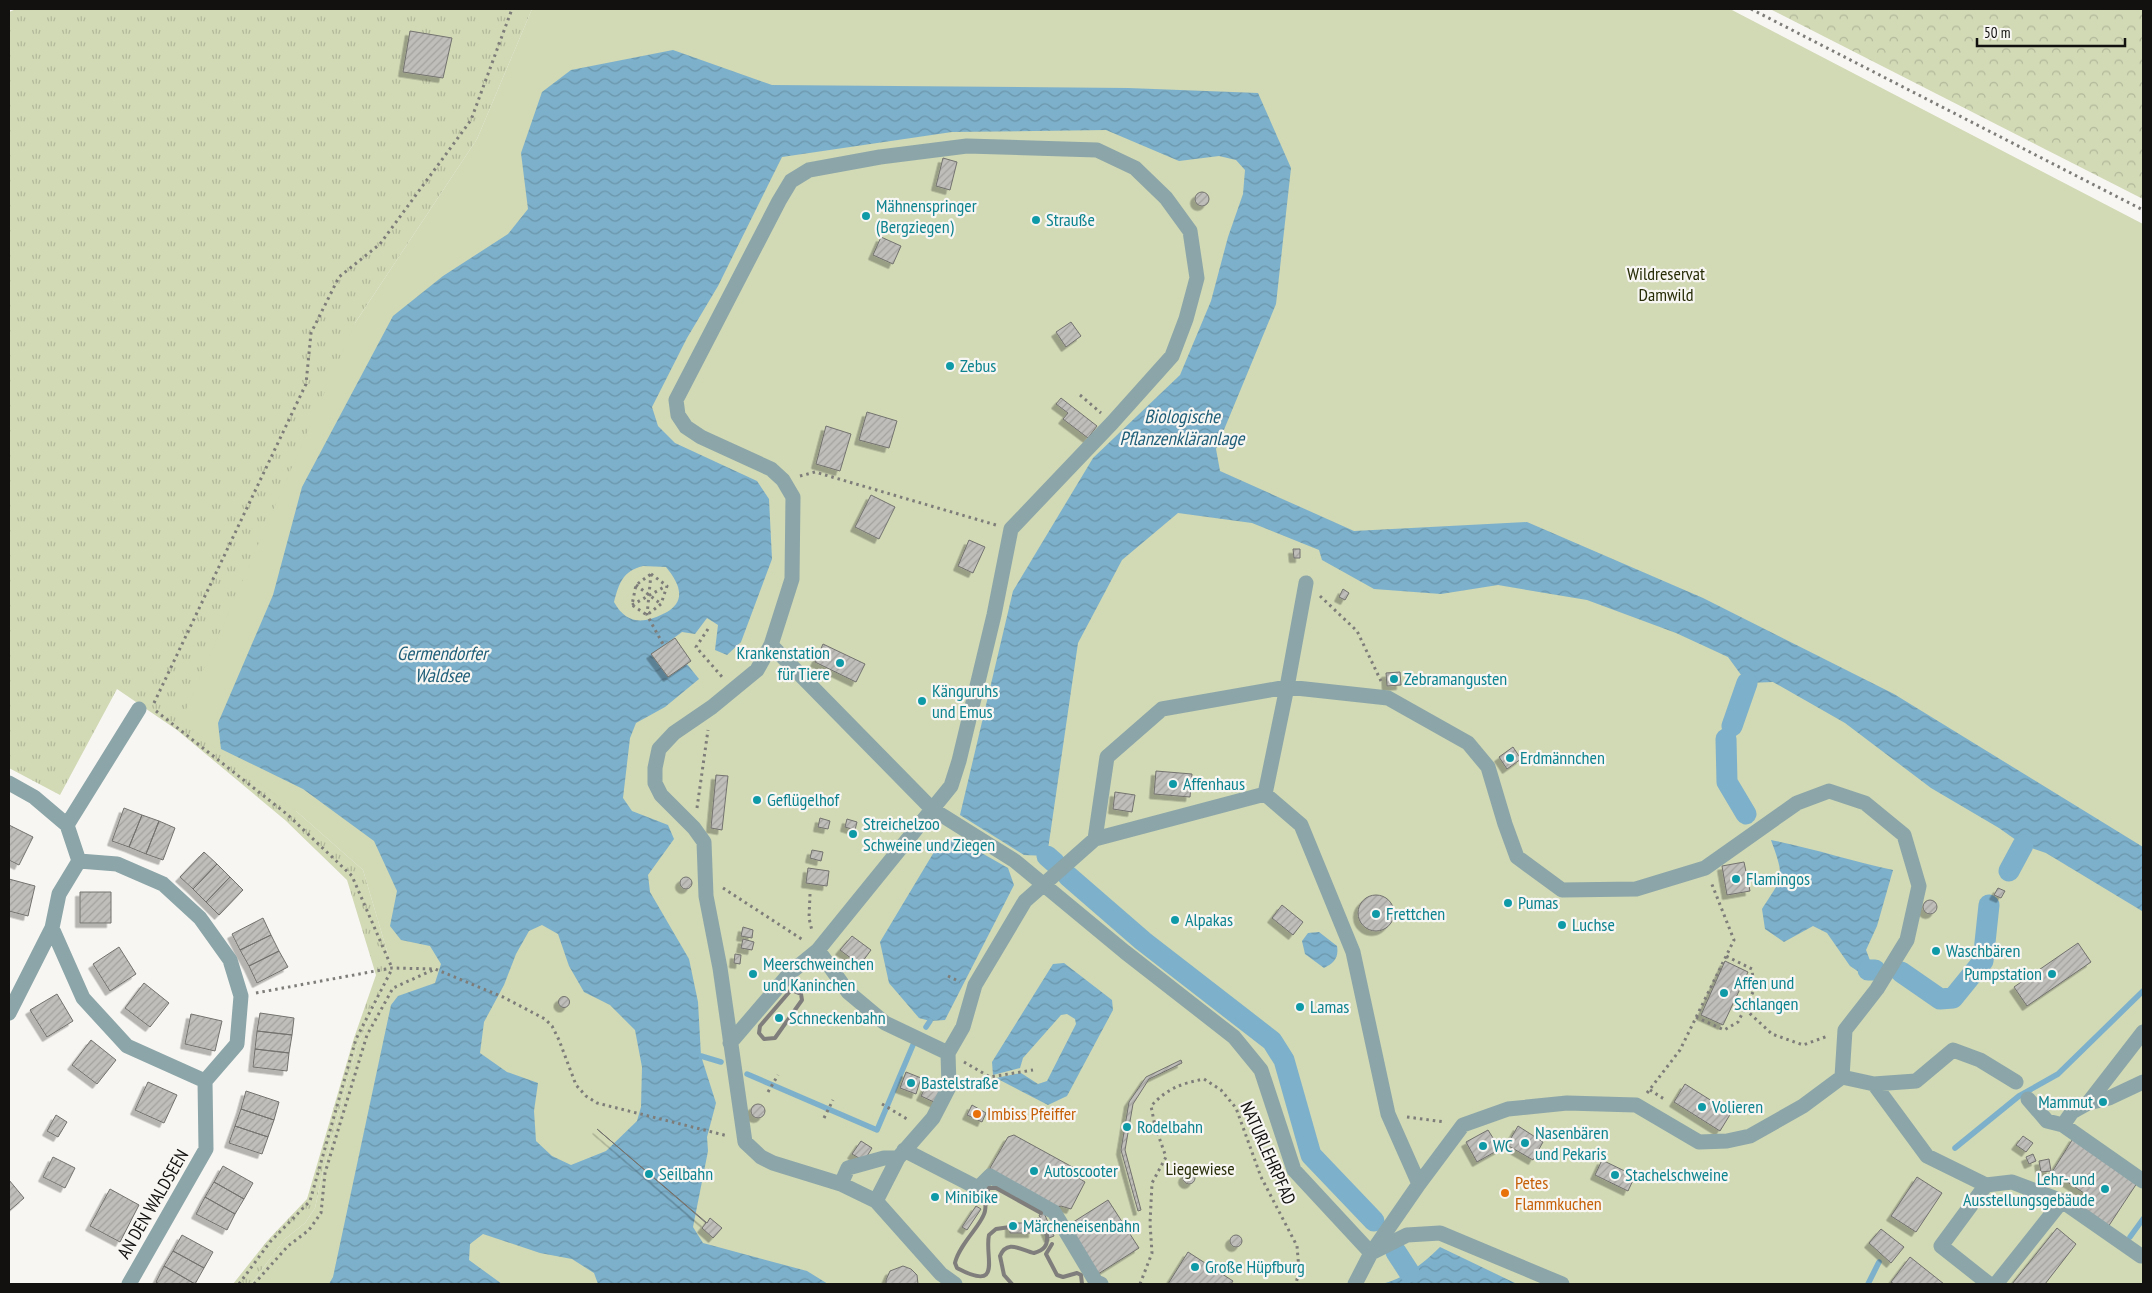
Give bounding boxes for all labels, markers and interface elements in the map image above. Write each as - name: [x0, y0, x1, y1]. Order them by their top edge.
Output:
- scale bar: [1977, 15, 2124, 47]
- text: 50 m: [1984, 23, 2010, 42]
- place label: Mähnenspringer (Bergziegen): [876, 194, 977, 238]
- place label: Strauße: [1046, 208, 1095, 231]
- marker: Mähnenspringer (Bergziegen): [860, 210, 872, 222]
- marker: Strauße: [1030, 214, 1042, 226]
- park label: Wildreservat Damwild: [1627, 262, 1705, 306]
- place label: Zebus: [960, 354, 996, 377]
- marker: Zebus: [944, 360, 956, 372]
- water label: Biologische Pflanzenkläranlage: [1120, 404, 1246, 450]
- water label: Germendorfer Waldsee: [397, 641, 490, 687]
- place label: Krankenstation für Tiere: [737, 641, 830, 685]
- marker: Krankenstation für Tiere: [834, 657, 846, 669]
- place label: Zebramangusten: [1404, 667, 1507, 690]
- marker: Zebramangusten: [1388, 673, 1400, 685]
- place label: Känguruhs und Emus: [932, 679, 998, 723]
- marker: Känguruhs und Emus: [916, 695, 928, 707]
- place label: Erdmännchen: [1520, 746, 1605, 769]
- marker: Erdmännchen: [1504, 752, 1516, 764]
- place label: Affenhaus: [1183, 772, 1245, 795]
- marker: Affenhaus: [1167, 778, 1179, 790]
- place label: Geflügelhof: [767, 788, 840, 811]
- marker: Geflügelhof: [751, 794, 763, 806]
- place label: Streichelzoo Schweine und Ziegen: [863, 812, 995, 856]
- marker: Streichelzoo Schweine und Ziegen: [847, 828, 859, 840]
- place label: Flamingos: [1746, 867, 1810, 890]
- marker: Flamingos: [1730, 873, 1742, 885]
- place label: Pumas: [1518, 891, 1558, 914]
- marker: Pumas: [1502, 897, 1514, 909]
- place label: Frettchen: [1386, 902, 1445, 925]
- place label: Alpakas: [1185, 908, 1233, 931]
- marker: Frettchen: [1370, 908, 1382, 920]
- place label: Luchse: [1572, 913, 1615, 936]
- marker: Alpakas: [1169, 914, 1181, 926]
- marker: Luchse: [1556, 919, 1568, 931]
- place label: Waschbären: [1946, 939, 2020, 962]
- marker: Waschbären: [1930, 945, 1942, 957]
- place label: Meerschweinchen und Kaninchen: [763, 952, 874, 996]
- place label: Pumpstation: [1964, 962, 2042, 985]
- marker: Meerschweinchen und Kaninchen: [747, 968, 759, 980]
- marker: Pumpstation: [2046, 968, 2058, 980]
- place label: Affen und Schlangen: [1734, 971, 1798, 1015]
- marker: Affen und Schlangen: [1718, 987, 1730, 999]
- place label: Lamas: [1310, 995, 1349, 1018]
- marker: Lamas: [1294, 1001, 1306, 1013]
- place label: Schneckenbahn: [789, 1006, 886, 1029]
- marker: Schneckenbahn: [773, 1012, 785, 1024]
- place label: Bastelstraße: [921, 1071, 999, 1094]
- marker: Bastelstraße: [905, 1077, 917, 1089]
- place label: Mammut: [2038, 1090, 2093, 1113]
- place label: Volieren: [1711, 1095, 1763, 1118]
- marker: Mammut: [2097, 1096, 2109, 1108]
- street label: NATURLEHRPFAD: [1236, 1098, 1301, 1208]
- marker: Volieren: [1696, 1101, 1708, 1113]
- place label: Imbiss Pfeiffer: [987, 1102, 1076, 1125]
- marker: Imbiss Pfeiffer: [971, 1108, 983, 1120]
- place label: Rodelbahn: [1137, 1115, 1203, 1138]
- marker: Rodelbahn: [1121, 1121, 1133, 1133]
- place label: Nasenbären und Pekaris: [1535, 1121, 1609, 1165]
- place label: WC: [1493, 1134, 1513, 1157]
- marker: Nasenbären und Pekaris: [1519, 1137, 1531, 1149]
- marker: WC: [1477, 1140, 1489, 1152]
- street label: AN DEN WALDSEEN: [112, 1145, 193, 1262]
- park label: Liegewiese: [1165, 1157, 1235, 1180]
- place label: Autoscooter: [1044, 1159, 1118, 1182]
- place label: Seilbahn: [659, 1162, 713, 1185]
- place label: Stachelschweine: [1625, 1163, 1728, 1186]
- marker: Autoscooter: [1028, 1165, 1040, 1177]
- place label: Lehr- und Ausstellungsgebäude: [1963, 1167, 2095, 1211]
- marker: Seilbahn: [643, 1168, 655, 1180]
- marker: Stachelschweine: [1609, 1169, 1621, 1181]
- place label: Petes Flammkuchen: [1515, 1171, 1602, 1215]
- marker: Lehr- und Ausstellungsgebäude: [2099, 1183, 2111, 1195]
- place label: Minibike: [945, 1185, 998, 1208]
- marker: Petes Flammkuchen: [1499, 1187, 1511, 1199]
- marker: Minibike: [929, 1191, 941, 1203]
- place label: Märcheneisenbahn: [1023, 1214, 1140, 1237]
- marker: Märcheneisenbahn: [1007, 1220, 1019, 1232]
- place label: Große Hüpfburg: [1205, 1255, 1305, 1278]
- marker: Große Hüpfburg: [1189, 1261, 1201, 1273]

